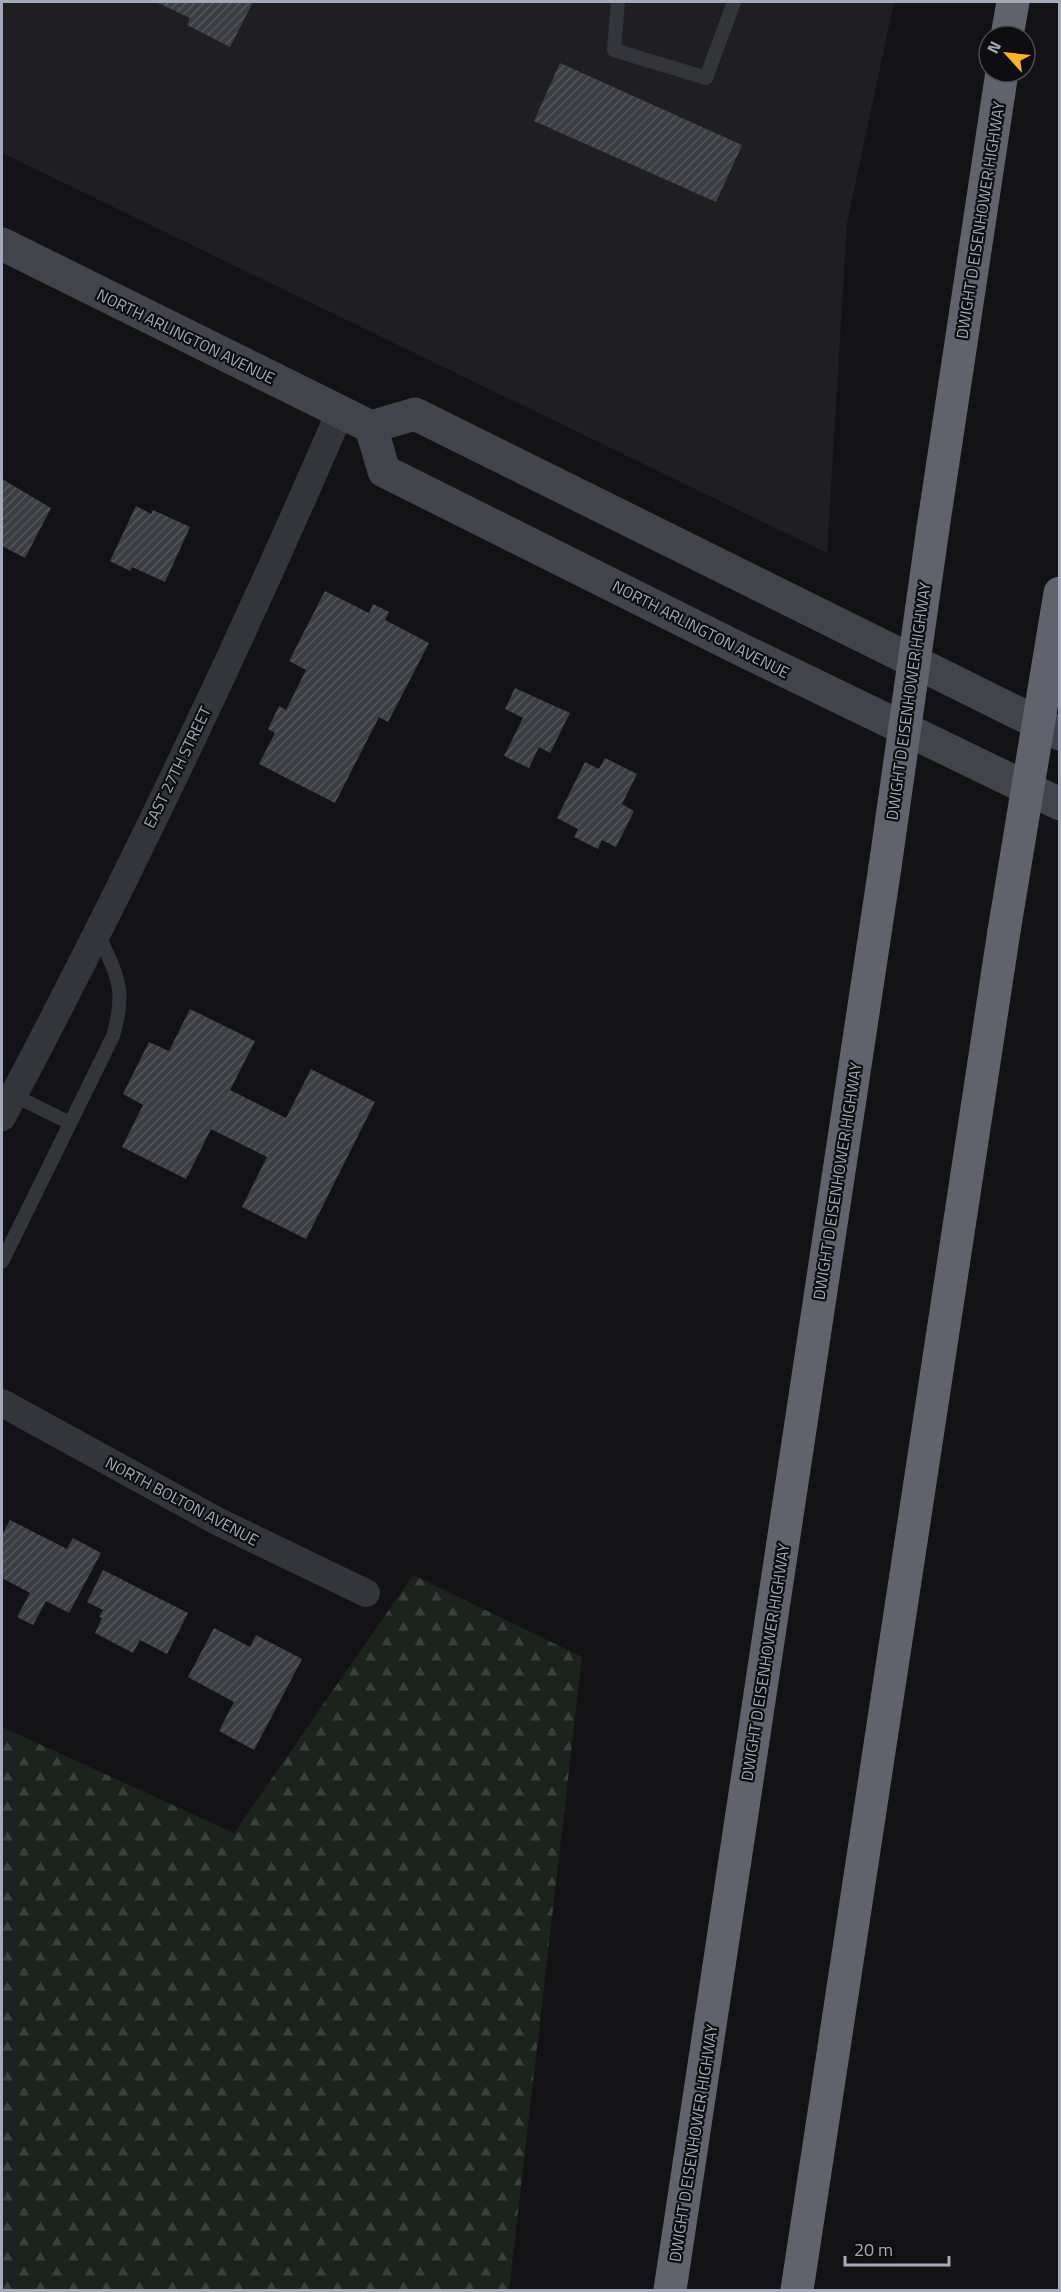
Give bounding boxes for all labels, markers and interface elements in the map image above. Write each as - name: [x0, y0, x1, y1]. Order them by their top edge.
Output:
- north arrow: [977, 24, 1037, 84]
- text: N: [980, 37, 1007, 58]
- street label: DWIGHT D EISENHOWER HIGHWAY: [949, 99, 1011, 341]
- street label: NORTH ARLINGTON AVENUE: [93, 282, 279, 390]
- street label: NORTH ARLINGTON AVENUE: [608, 574, 794, 684]
- street label: DWIGHT D EISENHOWER HIGHWAY: [879, 580, 937, 822]
- street label: EAST 27TH STREET: [137, 702, 217, 832]
- street label: DWIGHT D EISENHOWER HIGHWAY: [806, 1060, 868, 1302]
- street label: NORTH BOLTON AVENUE: [101, 1450, 263, 1552]
- street label: DWIGHT D EISENHOWER HIGHWAY: [734, 1541, 796, 1783]
- street label: DWIGHT D EISENHOWER HIGHWAY: [662, 2022, 724, 2264]
- scale bar: [845, 2229, 948, 2267]
- text: 20 m: [854, 2236, 893, 2263]

